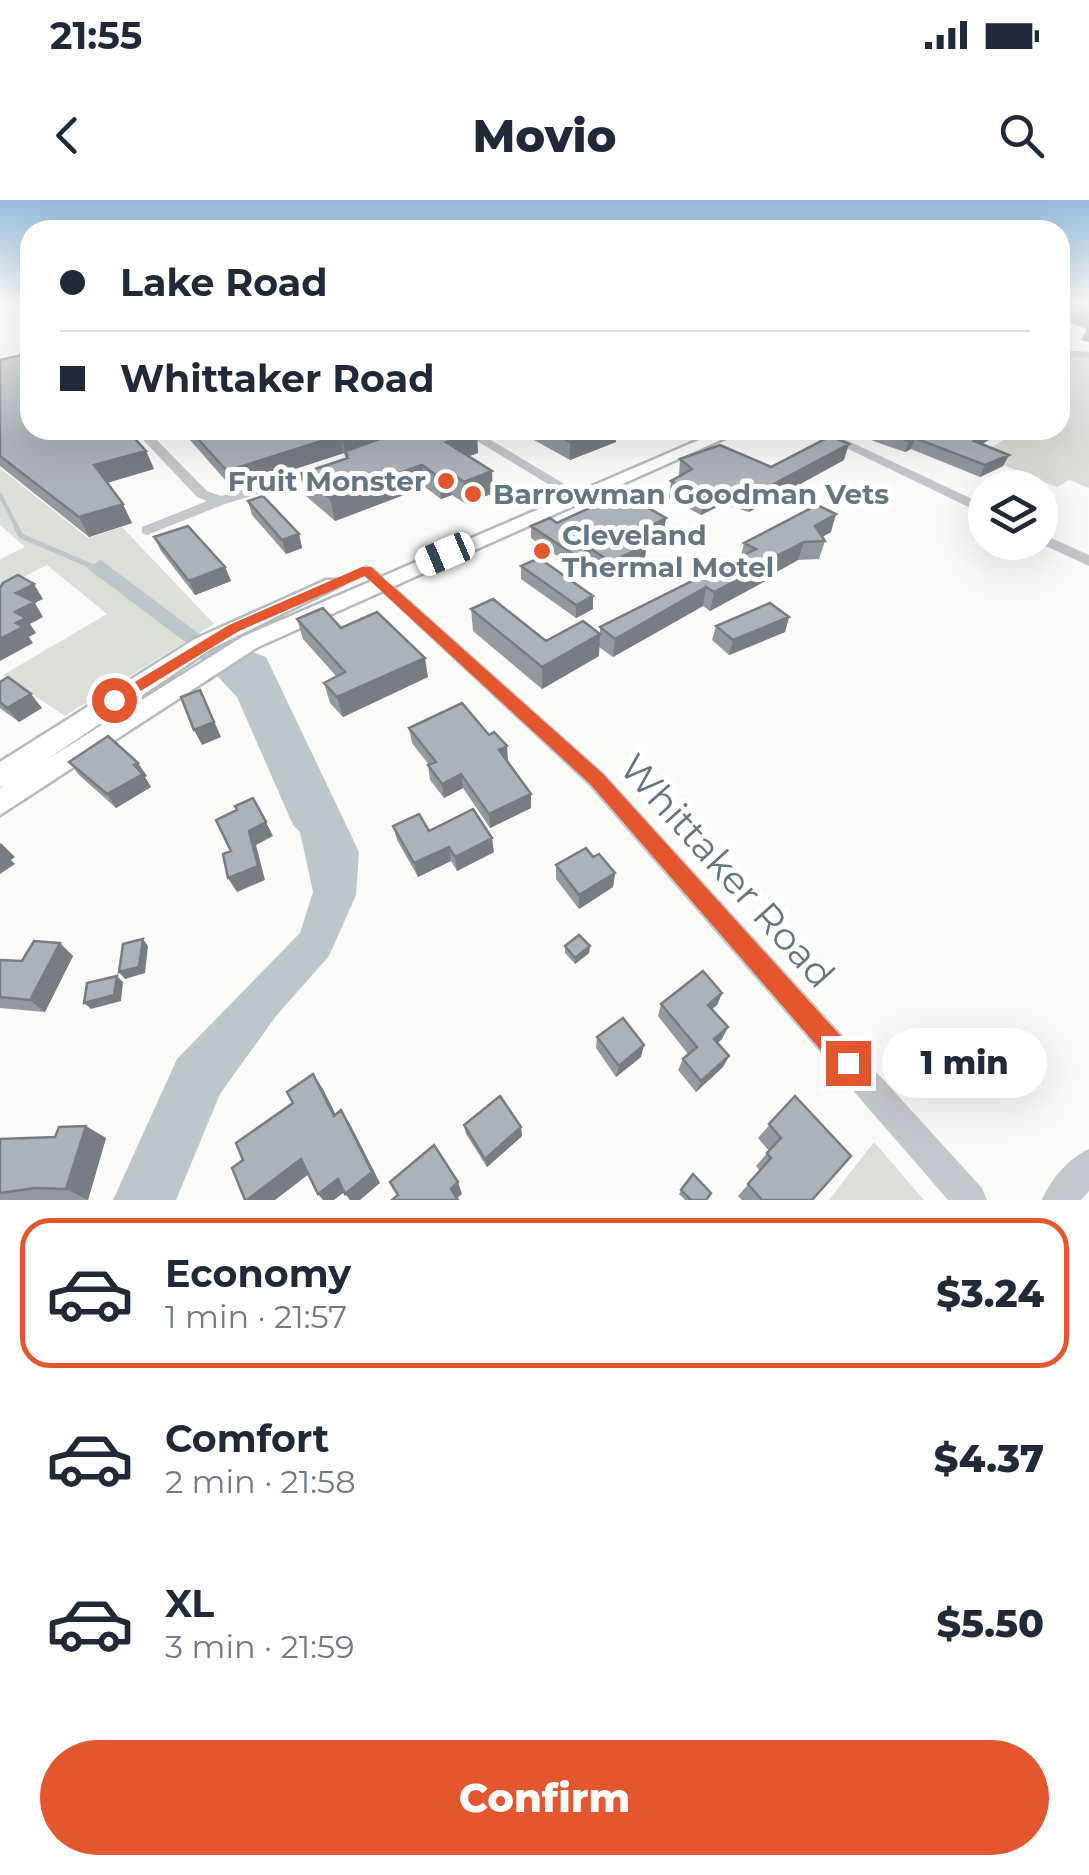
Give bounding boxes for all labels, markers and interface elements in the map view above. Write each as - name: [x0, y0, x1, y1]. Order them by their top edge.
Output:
- text: 21:55: [50, 12, 142, 59]
- icon: back: [40, 108, 95, 163]
- text: Movio: [472, 108, 617, 163]
- icon: search: [994, 108, 1049, 163]
- text: Lake Road: [120, 259, 328, 306]
- text: Whittaker Road: [120, 355, 435, 402]
- place label: Fruit Monster: [228, 464, 426, 498]
- marker: Fruit Monster: [435, 470, 457, 492]
- map controls: [968, 470, 1058, 560]
- button: layers: [968, 470, 1058, 560]
- place label: Barrowman Goodman Vets: [493, 477, 889, 511]
- marker: Barrowman Goodman Vets: [462, 483, 484, 505]
- place label: Cleveland Thermal Motel: [562, 518, 774, 584]
- car: [412, 528, 478, 580]
- marker: Cleveland Thermal Motel: [531, 540, 553, 562]
- route start: [92, 678, 137, 723]
- street label: Whittaker Road: [610, 744, 845, 997]
- callout: 1 min: [883, 1028, 1048, 1098]
- route end: [826, 1041, 871, 1086]
- text: 1 min: [920, 1043, 1009, 1082]
- icon: car: [45, 1248, 135, 1338]
- text: Economy: [165, 1250, 351, 1297]
- text: $3.24: [936, 1270, 1044, 1317]
- text: 1 min · 21:57: [165, 1297, 347, 1336]
- icon: car: [45, 1413, 135, 1503]
- text: Comfort: [165, 1415, 329, 1462]
- text: $4.37: [934, 1435, 1044, 1482]
- text: 2 min · 21:58: [165, 1462, 356, 1501]
- icon: car: [45, 1578, 135, 1668]
- text: XL: [165, 1580, 214, 1627]
- text: $5.50: [936, 1600, 1044, 1647]
- text: 3 min · 21:59: [165, 1627, 355, 1666]
- button: Confirm: [40, 1740, 1049, 1855]

